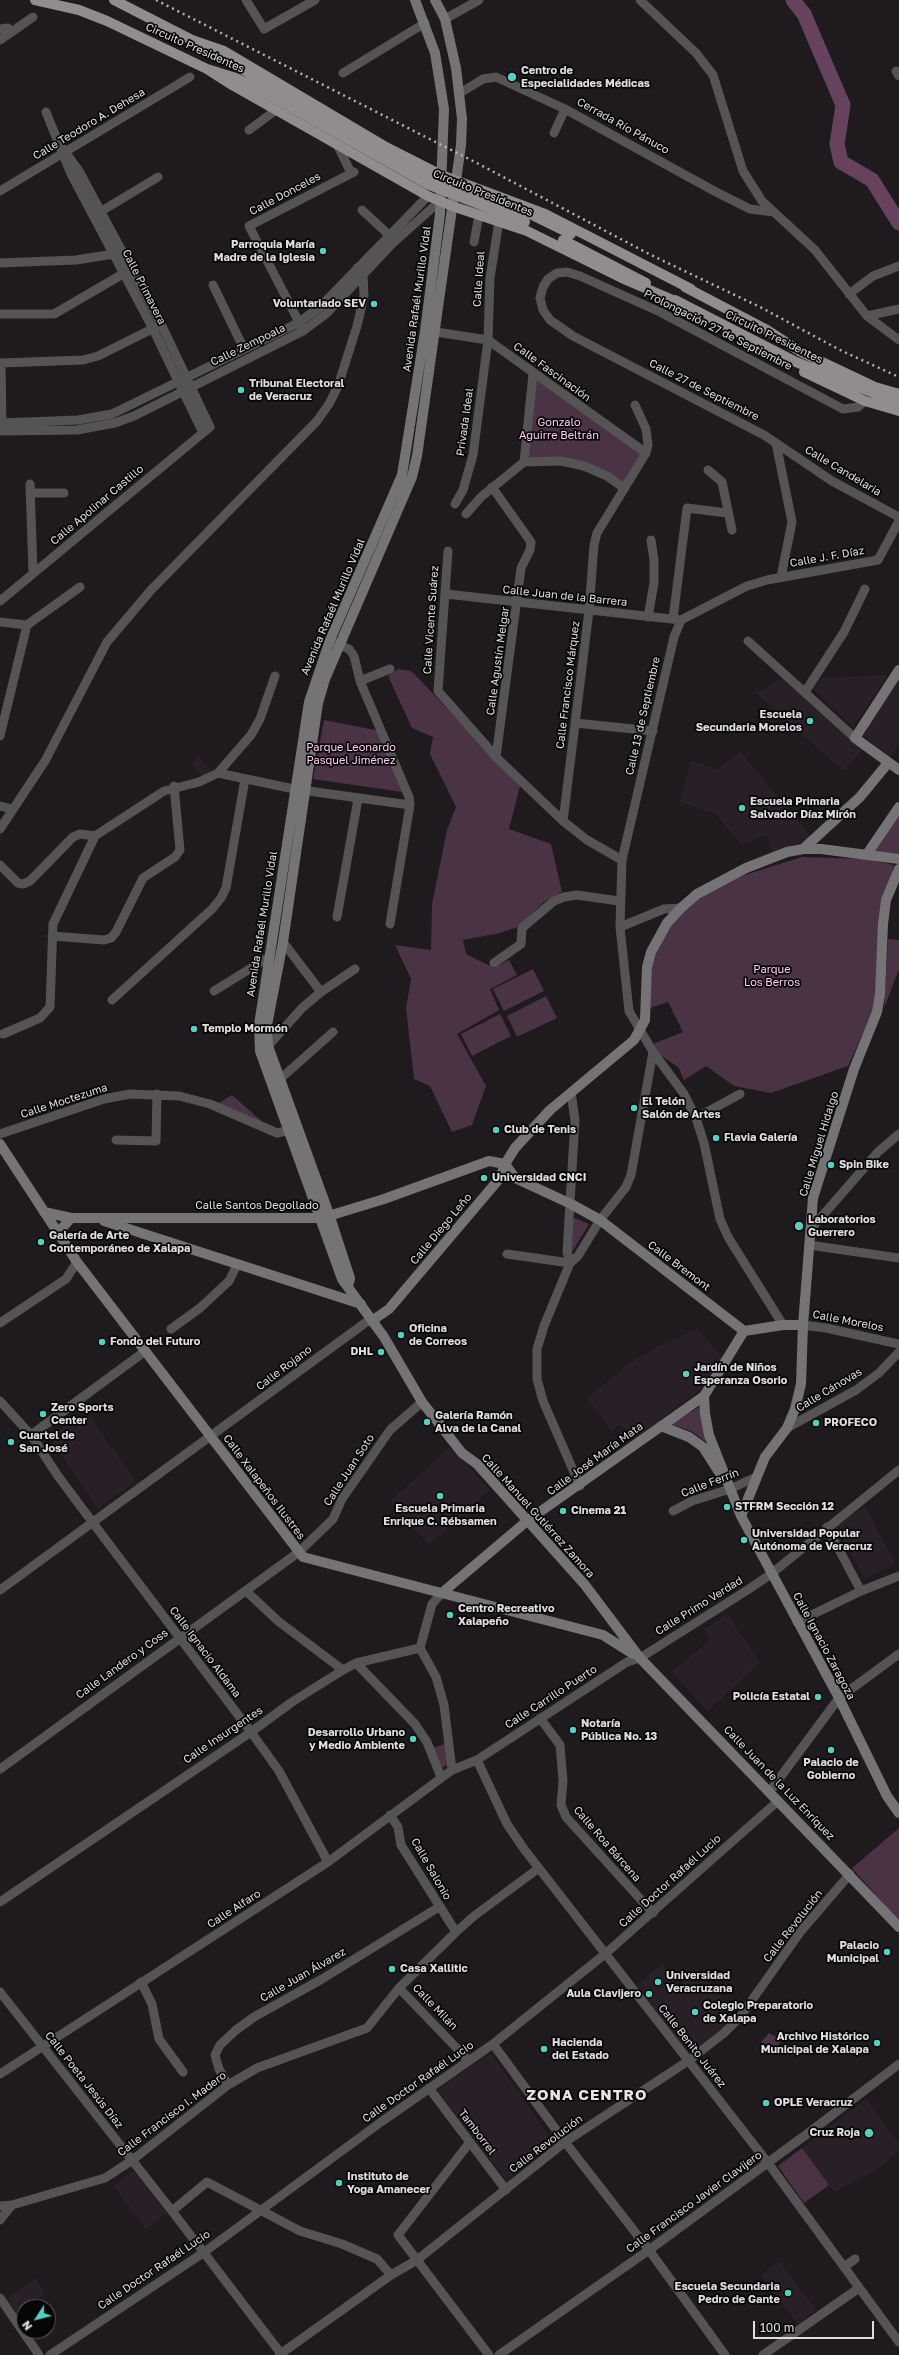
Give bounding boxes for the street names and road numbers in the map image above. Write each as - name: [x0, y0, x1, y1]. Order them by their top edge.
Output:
- street label: Circuito Presidentes: [143, 20, 247, 76]
- street label: Calle Teodoro A. Dehesa: [31, 85, 147, 163]
- street label: Cerrada Río Pánuco: [575, 95, 671, 157]
- street label: Circuito Presidentes: [431, 167, 535, 219]
- street label: Calle Donceles: [247, 170, 323, 218]
- street label: Avenida Rafaél Murillo Vidal: [400, 225, 434, 373]
- street label: Calle Primavera: [119, 247, 169, 327]
- street label: Calle Ideal: [470, 251, 488, 307]
- street label: Prolongación 27 de Septiembre: [642, 287, 794, 373]
- street label: Circuito Presidentes: [723, 308, 825, 366]
- street label: Calle Zempoala: [208, 321, 288, 369]
- street label: Calle Fascinación: [511, 340, 593, 404]
- street label: Calle 27 de Septiembre: [647, 357, 761, 423]
- street label: Privada Ideal: [454, 387, 476, 457]
- street label: Calle Candelaria: [803, 443, 883, 499]
- street label: Calle Apolinar Castillo: [48, 462, 146, 548]
- street label: Avenida Rafaél Murillo Vidal: [298, 537, 368, 677]
- street label: Calle J. F. Díaz: [789, 544, 865, 570]
- street label: Calle Vicente Suárez: [421, 565, 441, 675]
- street label: Calle Juan de la Barrera: [502, 583, 628, 609]
- street label: Calle Agustín Melgar: [484, 606, 512, 716]
- street label: Calle Francisco Márquez: [554, 620, 582, 750]
- street label: Calle 13 de Septiembre: [623, 655, 663, 777]
- street label: Avenida Rafaél Murillo Vidal: [244, 850, 280, 998]
- street label: Calle Moctezuma: [19, 1081, 109, 1121]
- street label: Calle Miguel Hidalgo: [797, 1090, 841, 1198]
- street label: Calle Diego Leño: [407, 1191, 475, 1267]
- street label: Calle Santos Degollado: [195, 1199, 319, 1213]
- street label: Calle Bremont: [645, 1238, 713, 1294]
- street label: Calle Morelos: [811, 1308, 885, 1334]
- street label: Calle Rojano: [254, 1343, 314, 1393]
- street label: Calle Cánovas: [794, 1365, 864, 1415]
- street label: Calle José María Mata: [544, 1420, 646, 1498]
- street label: Calle Xalapeños Ilustres: [220, 1432, 308, 1542]
- street label: Calle Juan Soto: [321, 1432, 377, 1508]
- street label: Calle Manuel Gutiérrez Zamora: [479, 1451, 597, 1581]
- street label: Calle Ferrín: [679, 1466, 741, 1500]
- street label: Calle Primo Verdad: [653, 1574, 745, 1638]
- street label: Calle Ignacio Zaragoza: [790, 1590, 858, 1702]
- street label: Calle Ignacio Aldama: [166, 1604, 244, 1700]
- street label: Calle Landero y Coss: [73, 1626, 171, 1702]
- street label: Calle Carrillo Puerto: [503, 1662, 599, 1732]
- street label: Calle Insurgentes: [181, 1704, 265, 1766]
- street label: Calle Juan de la Luz Enríquez: [721, 1723, 837, 1843]
- street label: Calle Roa Bárcena: [571, 1804, 643, 1884]
- street label: Calle Doctor Rafaél Lucio: [616, 1832, 724, 1930]
- street label: Calle Salonio: [408, 1836, 454, 1902]
- street label: Calle Alfaro: [205, 1887, 263, 1931]
- street label: Calle Revolución: [761, 1887, 825, 1965]
- street label: Calle Juan Álvarez: [258, 1945, 348, 2005]
- street label: Calle Milán: [410, 1981, 460, 2033]
- street label: Calle Benito Juárez: [655, 2002, 729, 2090]
- street label: Calle Poeta Jesús Díaz: [42, 2029, 126, 2131]
- street label: Calle Doctor Rafaél Lucio: [360, 2039, 476, 2125]
- street label: Calle Francisco I. Madero: [115, 2069, 229, 2159]
- street label: Tamborrel: [456, 2107, 498, 2157]
- street label: Calle Revolución: [507, 2112, 585, 2176]
- street label: Calle Francisco Javier Clavijero: [624, 2148, 764, 2256]
- street label: Calle Doctor Rafaél Lucio: [95, 2227, 213, 2313]

